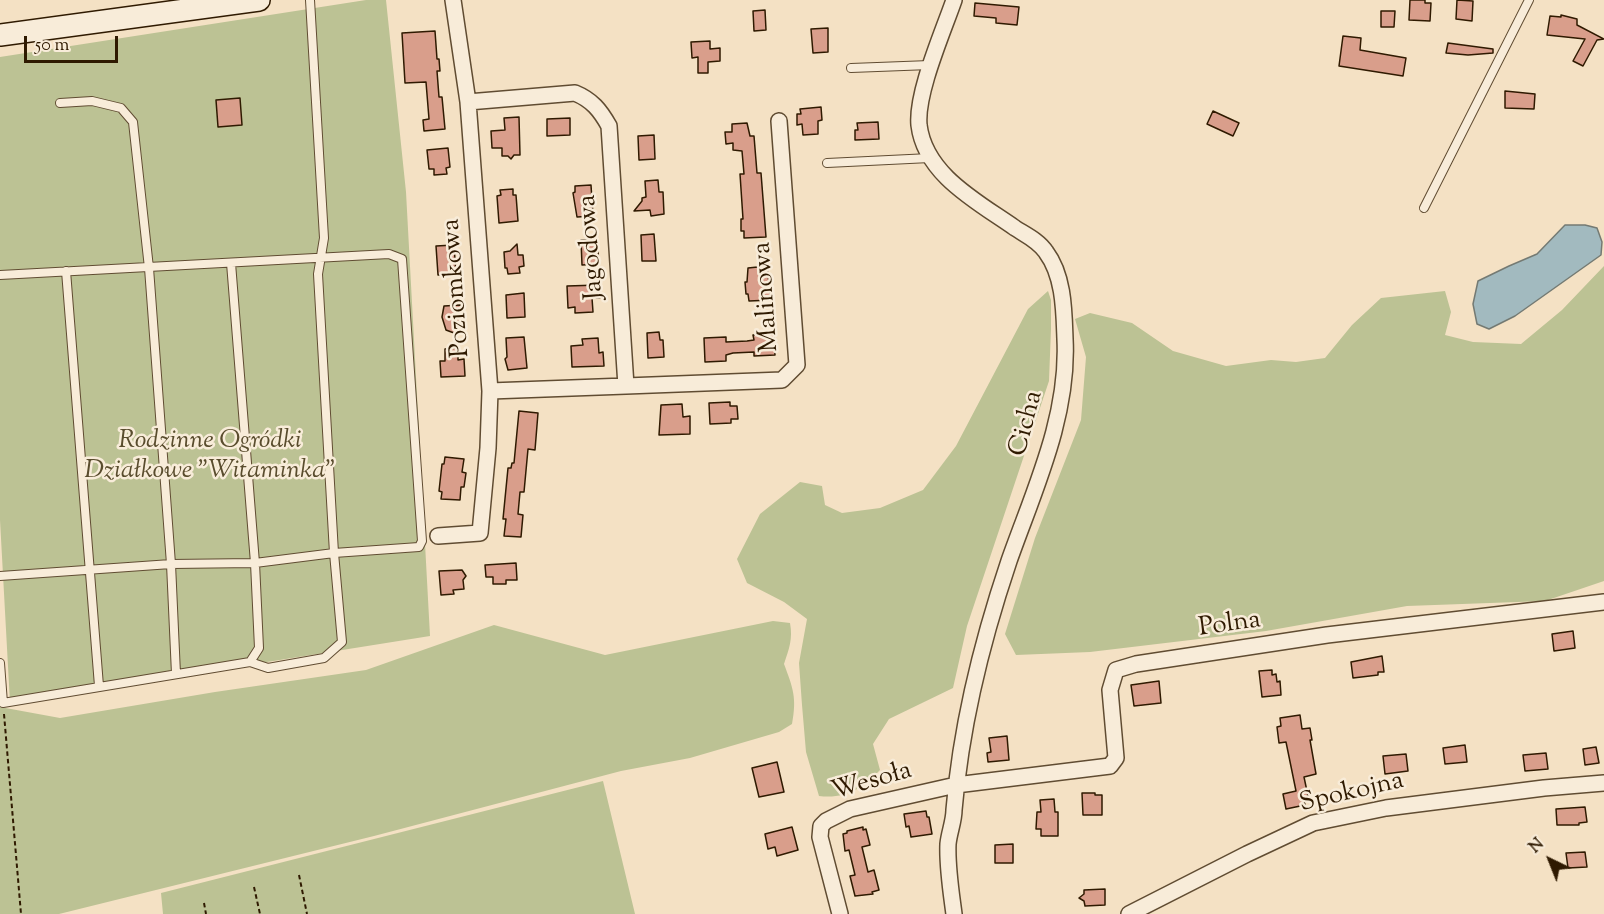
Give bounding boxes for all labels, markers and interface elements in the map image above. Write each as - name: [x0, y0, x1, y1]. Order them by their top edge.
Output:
- scale bar: [27, 24, 122, 62]
- text: 50 m: [35, 33, 69, 59]
- street label: Jagodowa: [574, 193, 612, 301]
- street label: Poziomkowa: [438, 218, 478, 358]
- street label: Malinowa: [749, 241, 787, 353]
- street label: Cicha: [1004, 388, 1052, 460]
- park label: Rodzinne Ogródki Działkowe "Witaminka": [84, 427, 336, 488]
- street label: Polna: [1197, 606, 1263, 646]
- street label: Wesoła: [828, 757, 916, 809]
- street label: Spokojna: [1297, 767, 1407, 821]
- north arrow: [1520, 830, 1580, 890]
- text: N: [1525, 834, 1550, 859]

